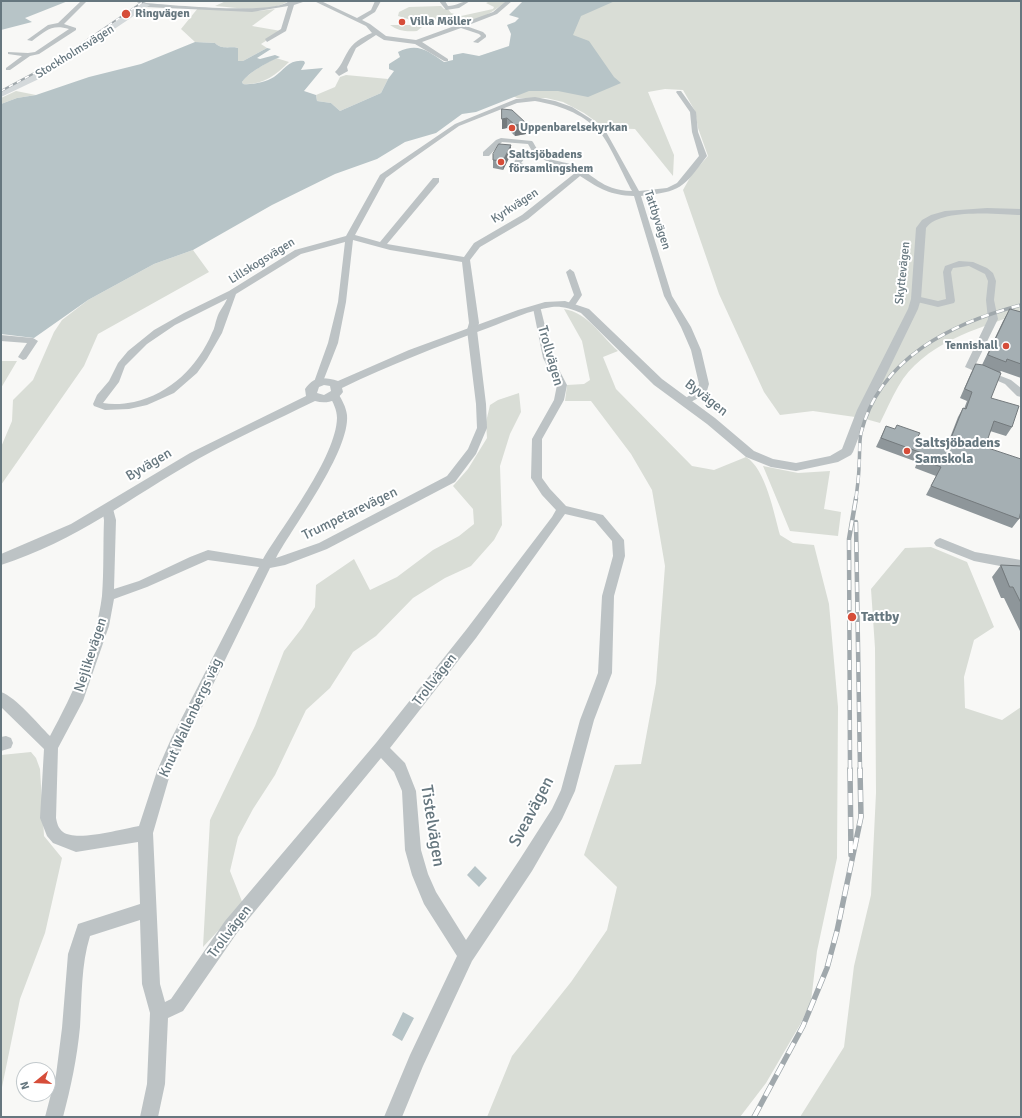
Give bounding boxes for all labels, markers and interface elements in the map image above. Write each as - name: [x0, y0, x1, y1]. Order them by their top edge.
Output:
- place label: Ringvägen: [135, 7, 190, 21]
- marker: Ringvägen: [120, 8, 132, 20]
- place label: Villa Möller: [410, 15, 471, 29]
- marker: Villa Möller: [397, 17, 407, 27]
- street label: Stockholmsvägen: [33, 22, 117, 82]
- place label: Uppenbarelsekyrkan: [520, 121, 628, 135]
- marker: Uppenbarelsekyrkan: [507, 123, 517, 133]
- place label: Saltsjöbadens församlingshem: [509, 148, 593, 176]
- marker: Saltsjöbadens församlingshem: [496, 157, 506, 167]
- street label: Kyrkvägen: [489, 185, 541, 227]
- street label: Tattbyvägen: [641, 188, 673, 252]
- street label: Lillskogsvägen: [226, 235, 298, 287]
- street label: Skyttevägen: [893, 241, 913, 305]
- street label: Trollvägen: [533, 324, 567, 388]
- place label: Tennishall: [945, 339, 998, 353]
- marker: Tennishall: [1001, 341, 1011, 351]
- street label: Byvägen: [681, 376, 731, 420]
- place label: Saltsjöbadens Samskola: [915, 435, 1000, 468]
- street label: Byvägen: [123, 445, 175, 485]
- marker: Saltsjöbadens Samskola: [902, 446, 912, 456]
- street label: Trumpetarevägen: [300, 484, 400, 544]
- place label: Tattby: [861, 609, 899, 625]
- marker: Tattby: [846, 611, 858, 623]
- street label: Nejlikevägen: [71, 616, 111, 694]
- street label: Trollvägen: [409, 651, 461, 709]
- street label: Knut Wallenbergs väg: [156, 656, 226, 780]
- street label: Sveavägen: [505, 773, 559, 851]
- street label: Tistelvägen: [415, 784, 449, 868]
- street label: Trollvägen: [205, 902, 255, 962]
- north arrow: [16, 1062, 56, 1102]
- text: N: [18, 1080, 32, 1091]

